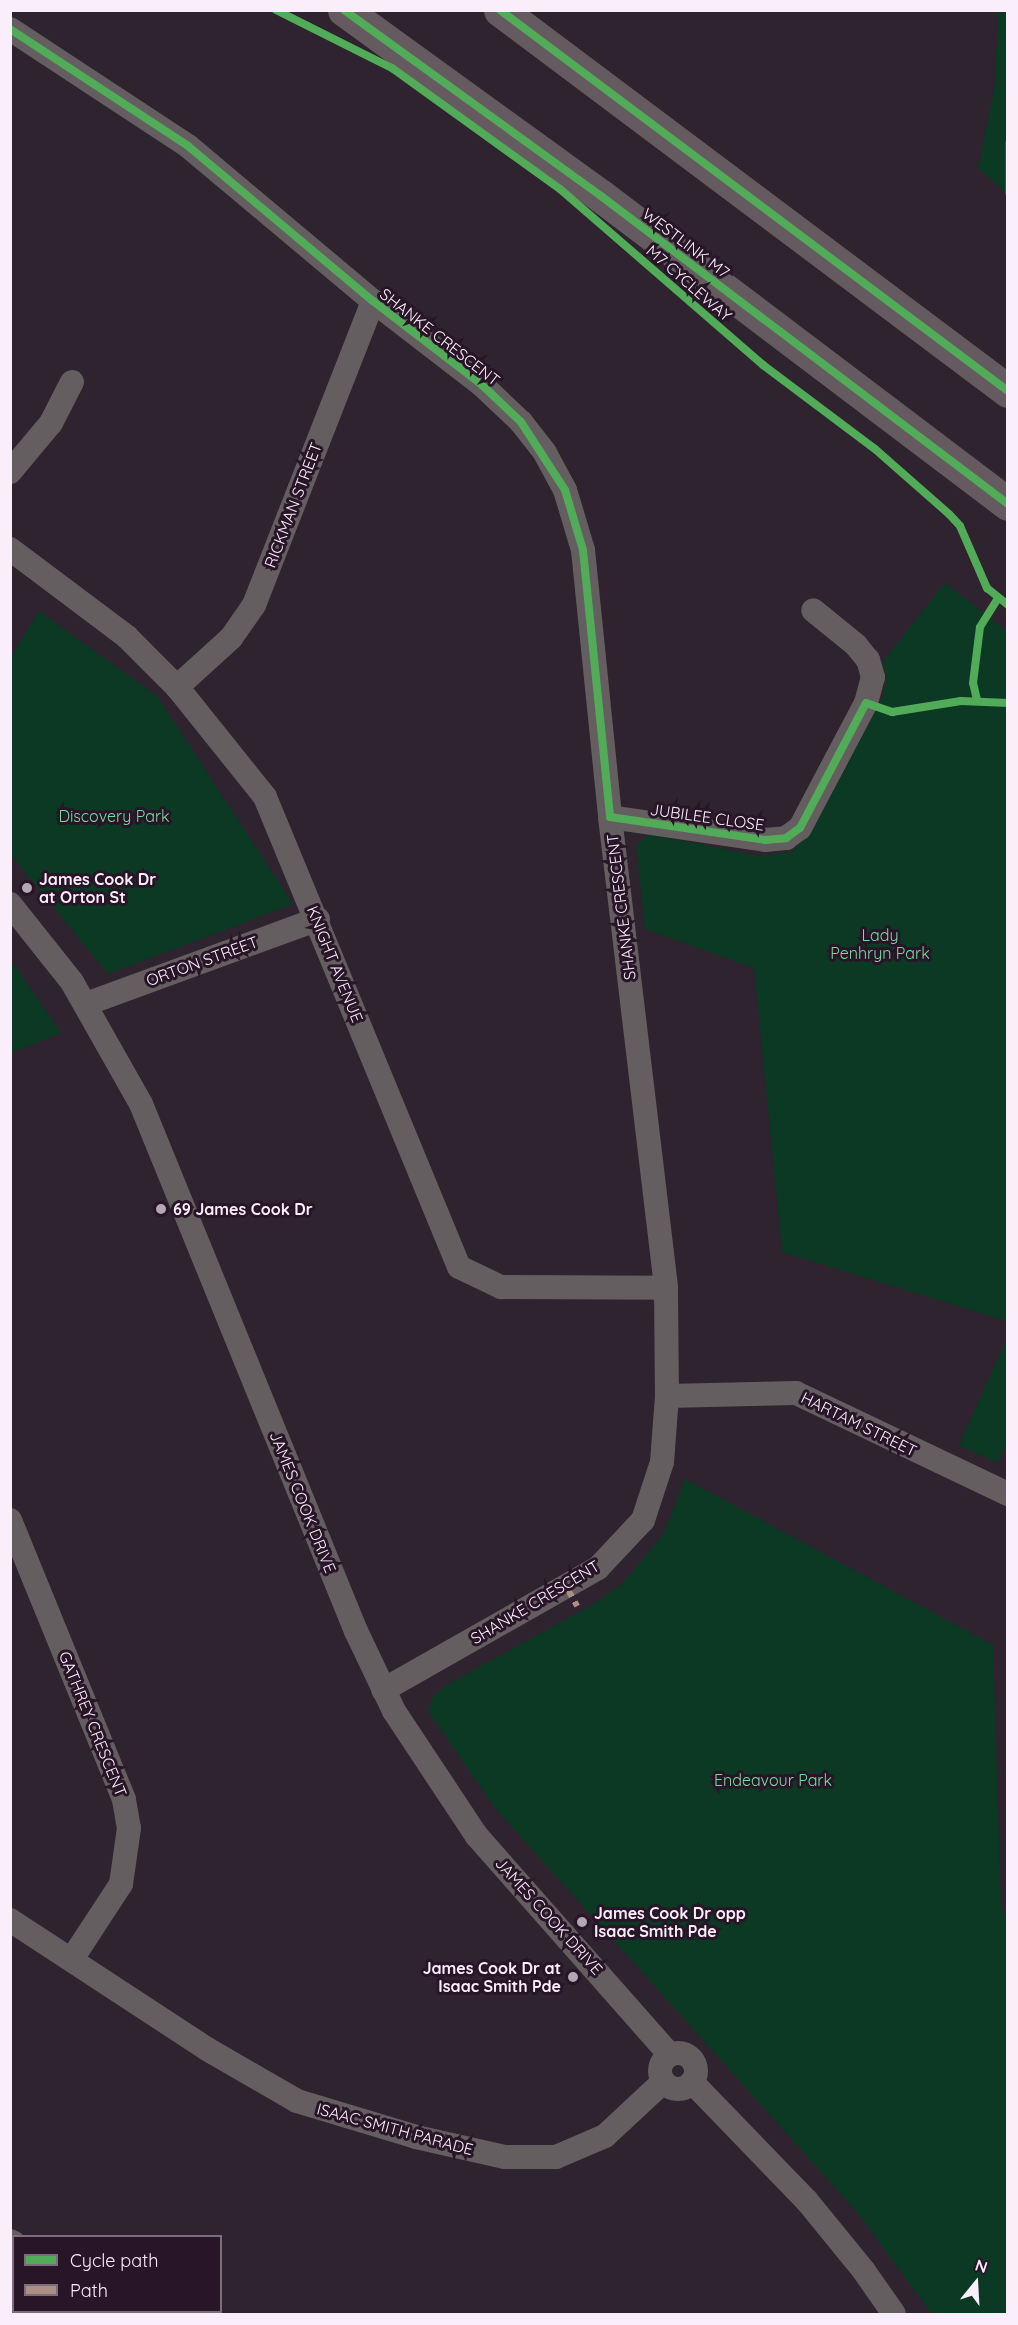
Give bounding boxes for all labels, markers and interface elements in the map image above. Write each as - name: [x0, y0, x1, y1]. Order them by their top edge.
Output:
- street label: WESTLINK M7: [639, 204, 733, 282]
- street label: M7 CYCLEWAY: [642, 241, 736, 325]
- street label: SHANKE CRESCENT: [376, 284, 504, 390]
- street label: RICKMAN STREET: [260, 440, 326, 570]
- street label: JUBILEE CLOSE: [649, 799, 765, 835]
- park label: Discovery Park: [58, 806, 170, 826]
- street label: SHANKE CRESCENT: [603, 833, 639, 981]
- place label: James Cook Dr at Orton St: [39, 869, 156, 907]
- marker: James Cook Dr at Orton St: [20, 881, 34, 895]
- street label: KNIGHT AVENUE: [303, 903, 367, 1025]
- park label: Lady Penhryn Park: [830, 925, 930, 963]
- street label: ORTON STREET: [143, 932, 261, 990]
- place label: 69 James Cook Dr: [173, 1199, 313, 1219]
- marker: 69 James Cook Dr: [154, 1202, 168, 1216]
- street label: HARTAM STREET: [798, 1388, 920, 1460]
- street label: JAMES COOK DRIVE: [266, 1428, 340, 1576]
- street label: SHANKE CRESCENT: [467, 1556, 603, 1648]
- street label: GATHREY CRESCENT: [55, 1649, 131, 1799]
- park label: Endeavour Park: [714, 1770, 832, 1790]
- street label: JAMES COOK DRIVE: [491, 1853, 607, 1979]
- place label: James Cook Dr opp Isaac Smith Pde: [594, 1903, 746, 1941]
- marker: James Cook Dr opp Isaac Smith Pde: [575, 1915, 589, 1929]
- place label: James Cook Dr at Isaac Smith Pde: [423, 1958, 561, 1996]
- marker: James Cook Dr at Isaac Smith Pde: [566, 1970, 580, 1984]
- street label: ISAAC SMITH PARADE: [315, 2099, 475, 2159]
- legend: [12, 2235, 222, 2313]
- text: Cycle path: [70, 2249, 158, 2272]
- north arrow: [946, 2253, 1006, 2313]
- text: N: [973, 2255, 990, 2277]
- text: Path: [70, 2279, 108, 2302]

